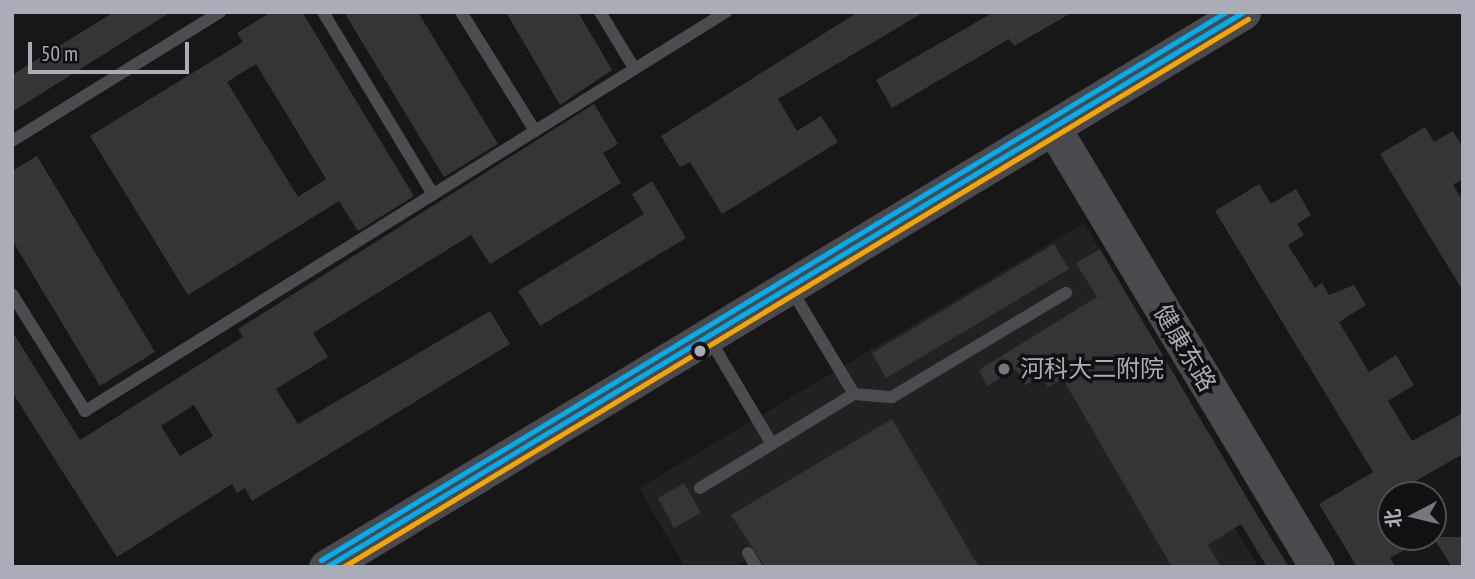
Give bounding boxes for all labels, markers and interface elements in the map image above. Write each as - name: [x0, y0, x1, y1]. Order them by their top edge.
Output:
- scale bar: [32, 28, 192, 72]
- text: 50 m: [41, 40, 78, 67]
- street label: 健康东路: [1148, 299, 1222, 397]
- unlabelled marker: [693, 344, 707, 358]
- place label: 河科大二附院: [1020, 355, 1164, 383]
- marker: 河科大二附院: [994, 359, 1014, 379]
- north arrow: [1377, 481, 1447, 551]
- text: 北: [1380, 507, 1406, 529]

